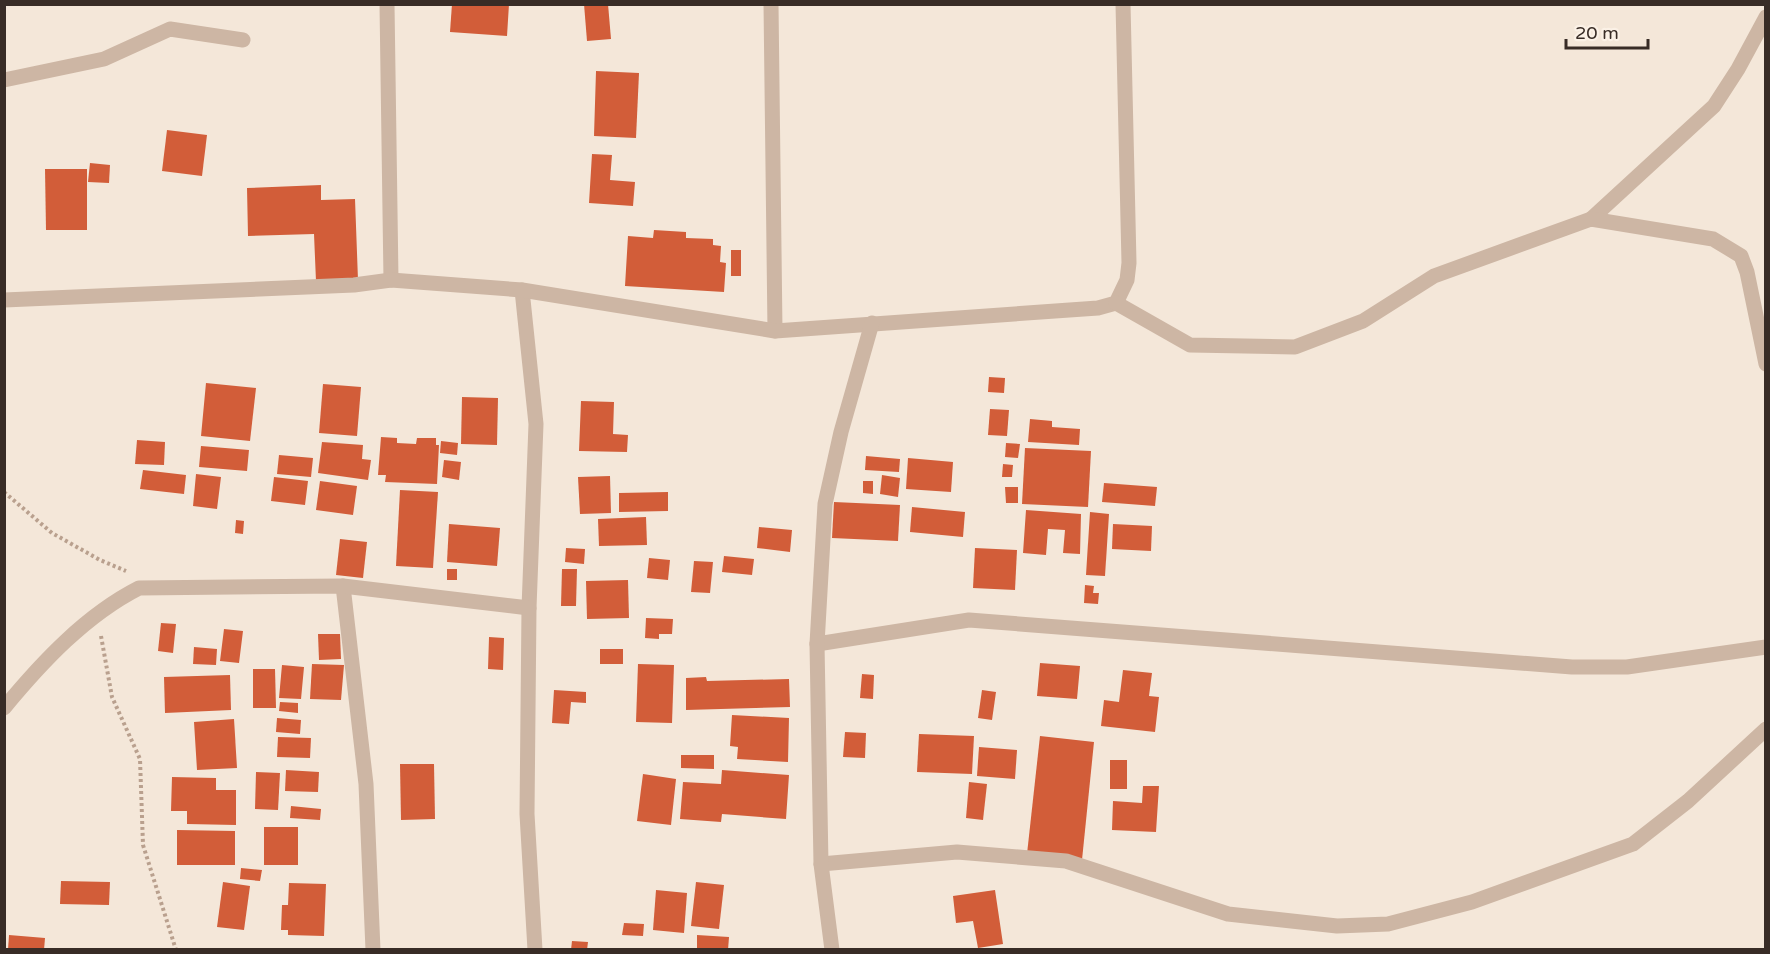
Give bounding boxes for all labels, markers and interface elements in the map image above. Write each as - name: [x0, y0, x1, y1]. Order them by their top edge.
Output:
- scale bar: [1566, 12, 1648, 50]
- text: 20 m: [1575, 22, 1619, 44]

